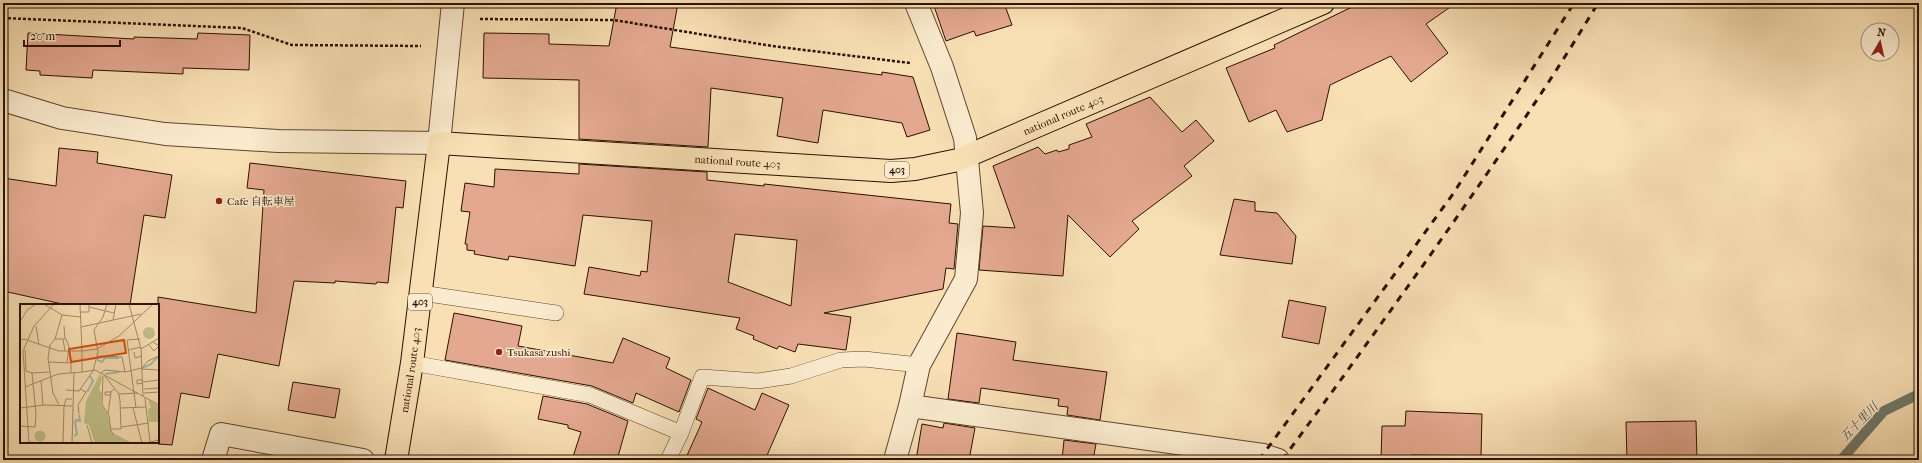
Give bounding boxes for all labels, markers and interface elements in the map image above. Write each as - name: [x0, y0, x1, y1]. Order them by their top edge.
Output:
- scale bar: [24, 22, 120, 48]
- north arrow: [1860, 22, 1900, 62]
- text: N: [1876, 26, 1887, 40]
- text: 20 m: [30, 29, 55, 43]
- street label: national route 403: [1021, 92, 1105, 138]
- street label: national route 403: [694, 152, 781, 171]
- road number: 403: [885, 162, 909, 178]
- place label: Cafe 自転車屋: [227, 195, 295, 208]
- marker: Cafe 自転車屋: [214, 196, 224, 206]
- road number: 403: [408, 294, 432, 310]
- inset map: [20, 304, 159, 443]
- street label: national route 403: [397, 327, 423, 414]
- place label: Tsukasa zushi: [507, 346, 571, 359]
- marker: Tsukasa zushi: [494, 347, 504, 357]
- water label: 五十里川: [1837, 398, 1882, 444]

